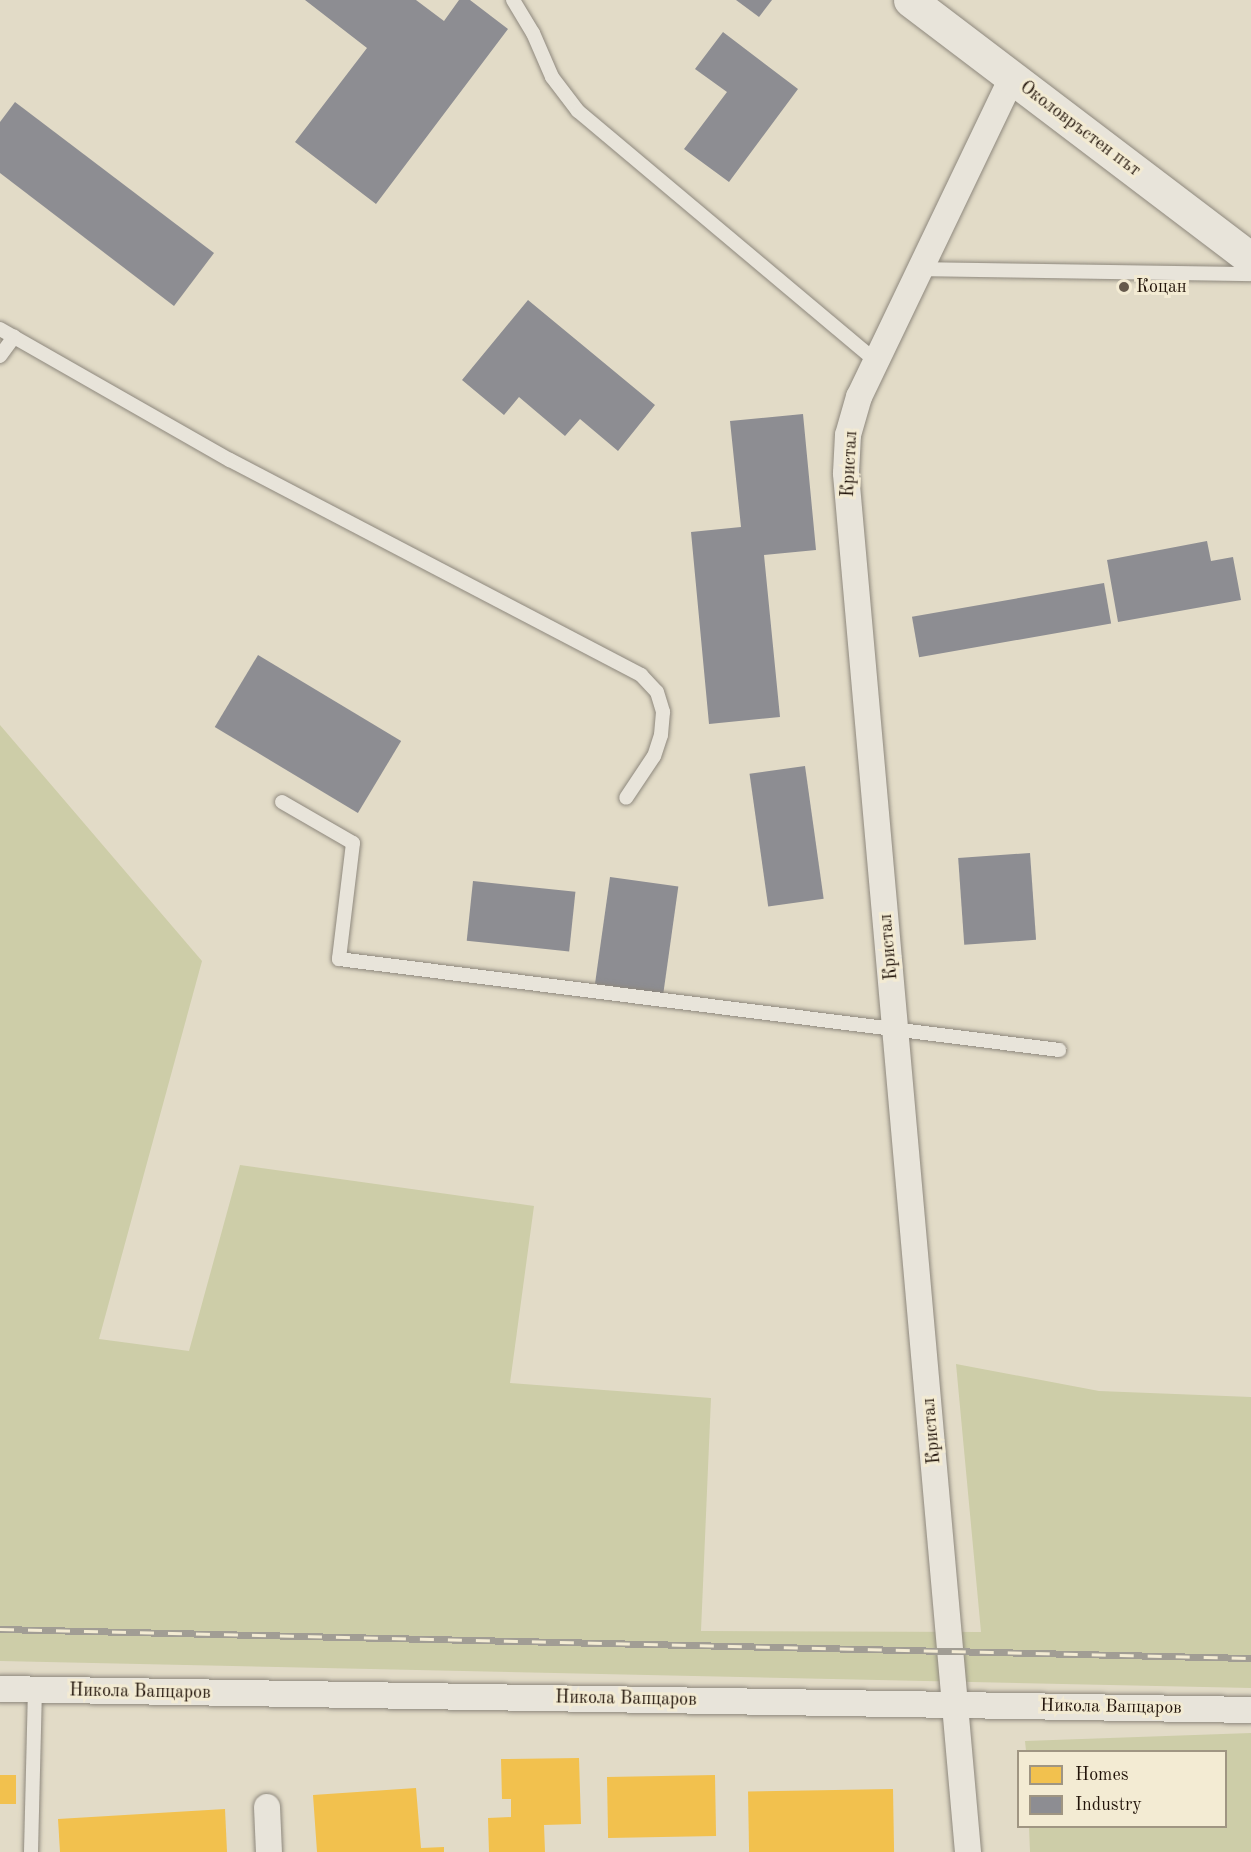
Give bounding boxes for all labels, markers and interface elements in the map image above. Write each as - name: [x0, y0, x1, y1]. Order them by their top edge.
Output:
- street label: Околовръстен път: [1015, 77, 1145, 181]
- place label: Коцан: [1136, 276, 1187, 298]
- marker: Коцан: [1117, 280, 1131, 294]
- street label: Кристал: [837, 430, 863, 498]
- street label: Кристал: [875, 913, 903, 981]
- street label: Кристал: [918, 1397, 946, 1465]
- street label: Никола Вапцаров: [69, 1680, 211, 1704]
- street label: Никола Вапцаров: [555, 1687, 697, 1711]
- street label: Никола Вапцаров: [1040, 1695, 1182, 1719]
- legend: [1017, 1750, 1227, 1828]
- text: Homes: [1075, 1766, 1129, 1784]
- text: Industry: [1075, 1796, 1142, 1814]

